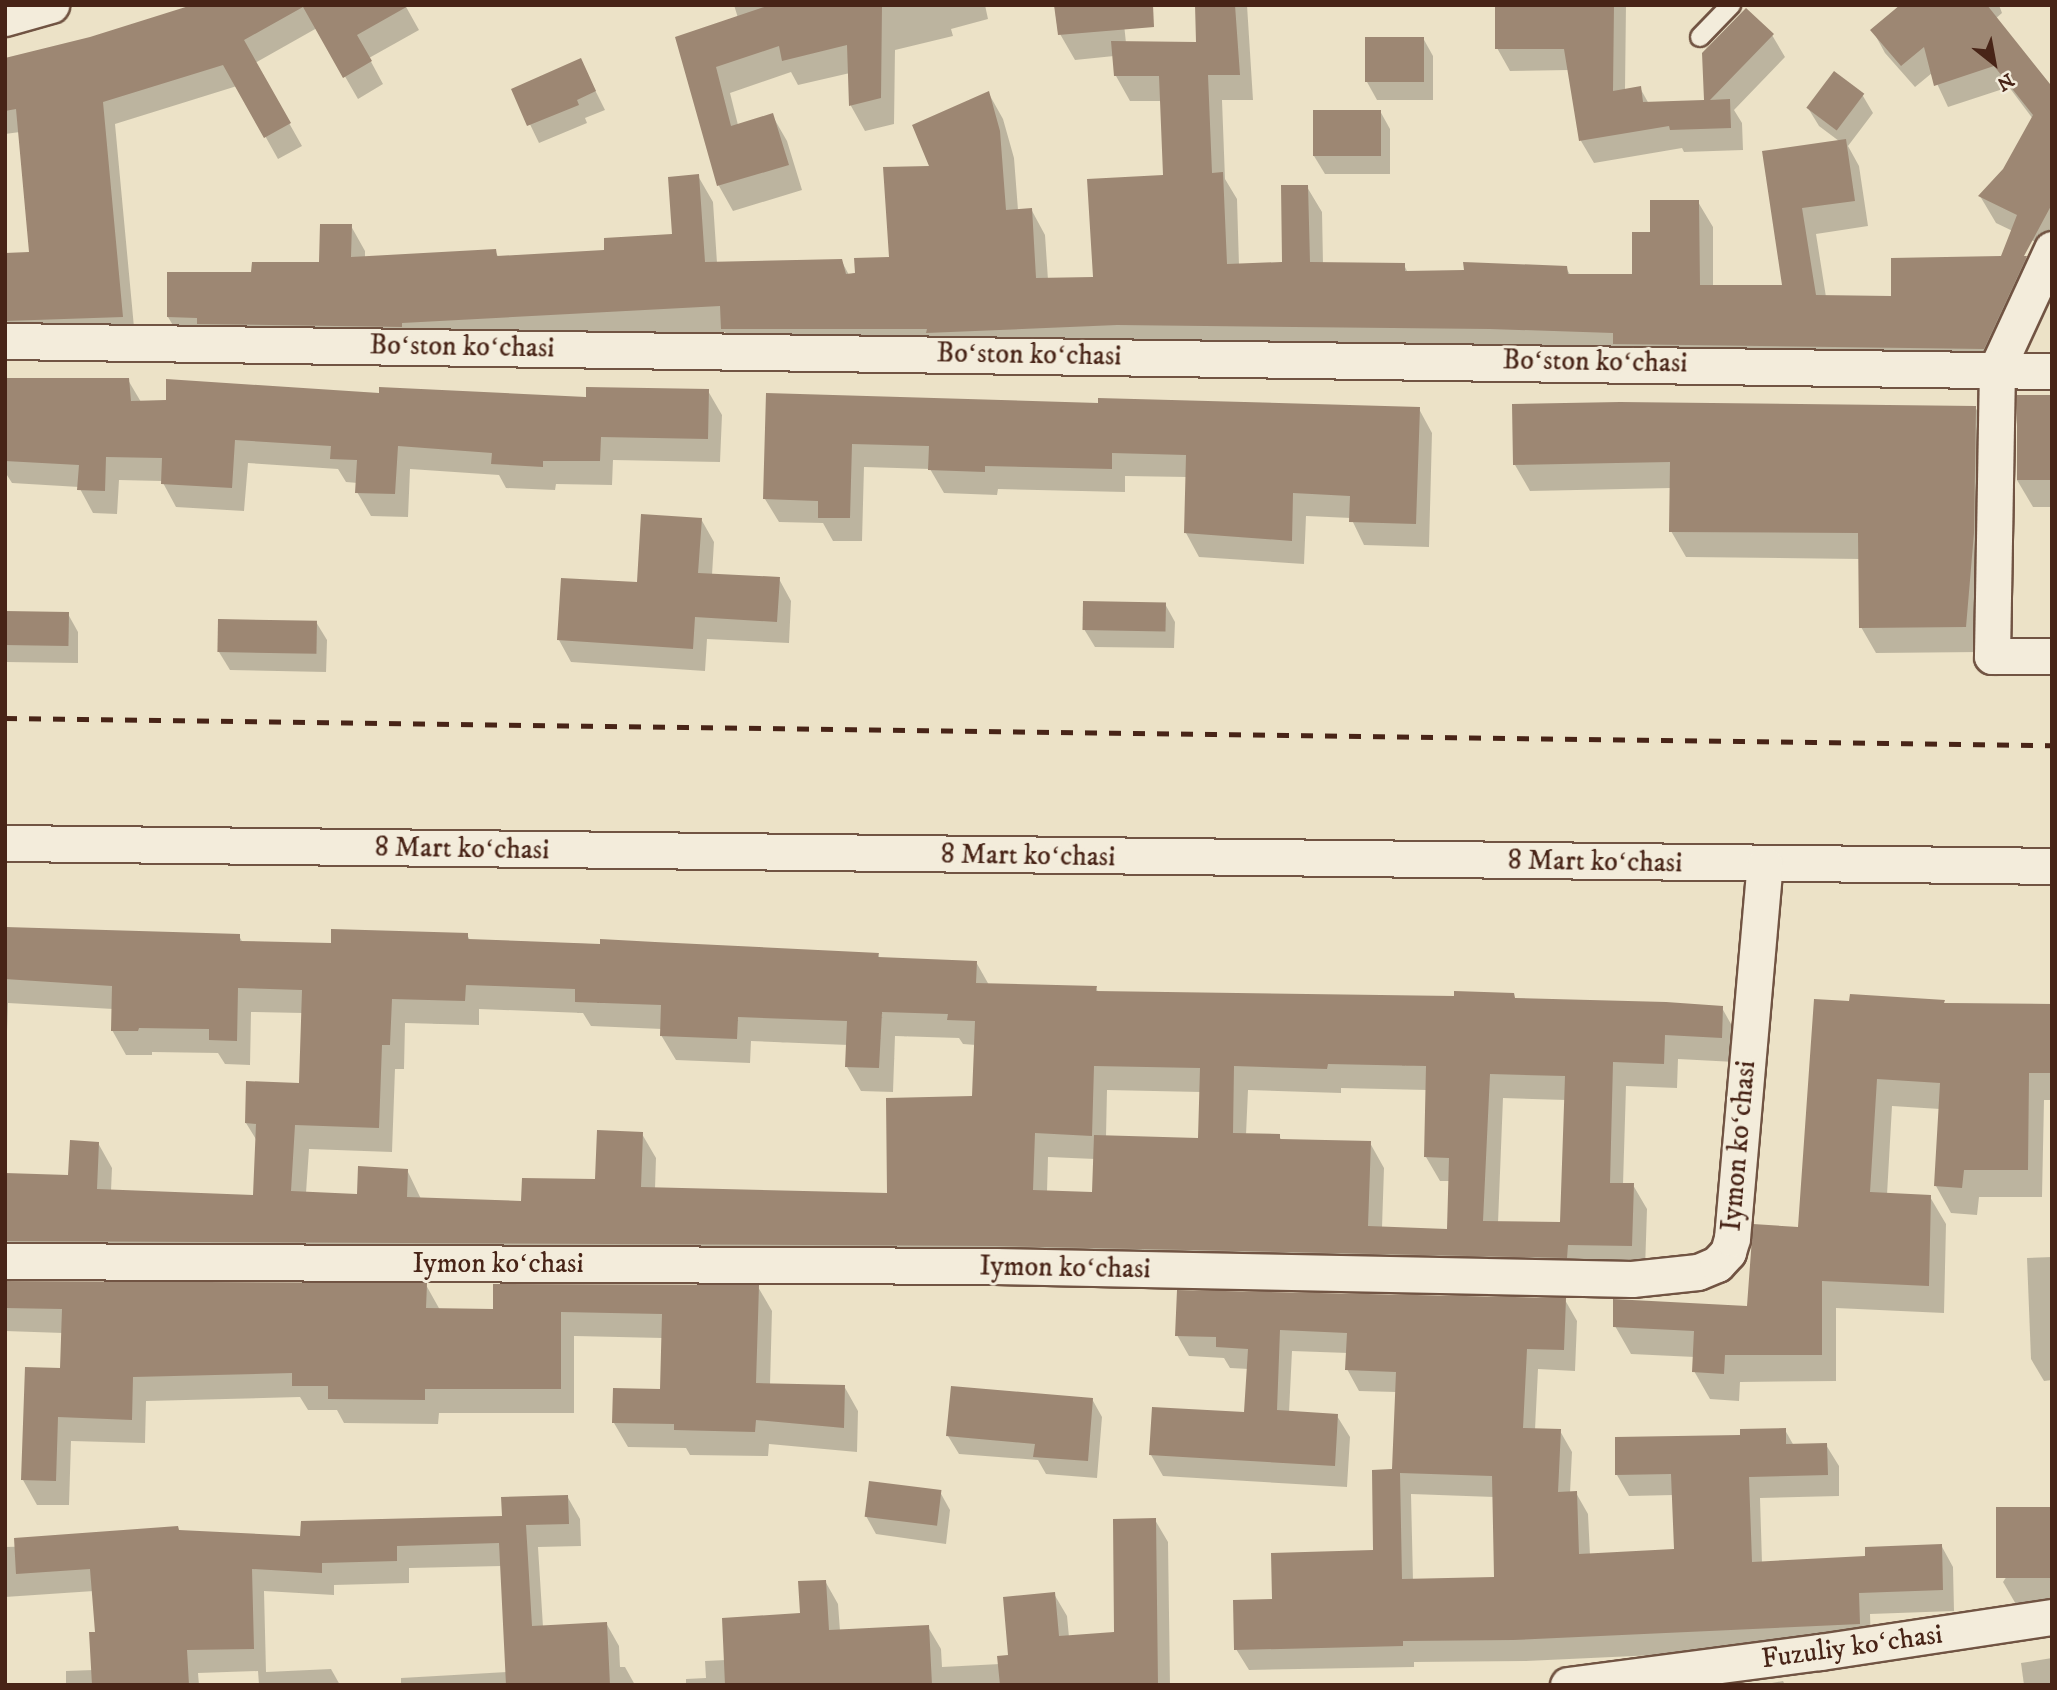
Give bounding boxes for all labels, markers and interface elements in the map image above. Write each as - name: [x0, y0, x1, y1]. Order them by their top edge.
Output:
- north arrow: [1959, 28, 2029, 98]
- text: N: [1992, 68, 2018, 95]
- street label: Boʻston koʻchasi: [369, 329, 555, 365]
- street label: Boʻston koʻchasi: [936, 337, 1122, 373]
- street label: Boʻston koʻchasi: [1502, 344, 1688, 380]
- street label: 8 Mart koʻchasi: [374, 831, 550, 867]
- street label: 8 Mart koʻchasi: [940, 838, 1116, 874]
- street label: 8 Mart koʻchasi: [1507, 844, 1683, 880]
- street label: Iymon koʻchasi: [1715, 1059, 1763, 1233]
- street label: Iymon koʻchasi: [412, 1247, 584, 1281]
- street label: Iymon koʻchasi: [979, 1250, 1151, 1286]
- street label: Fuzuliy koʻchasi: [1759, 1618, 1945, 1676]

